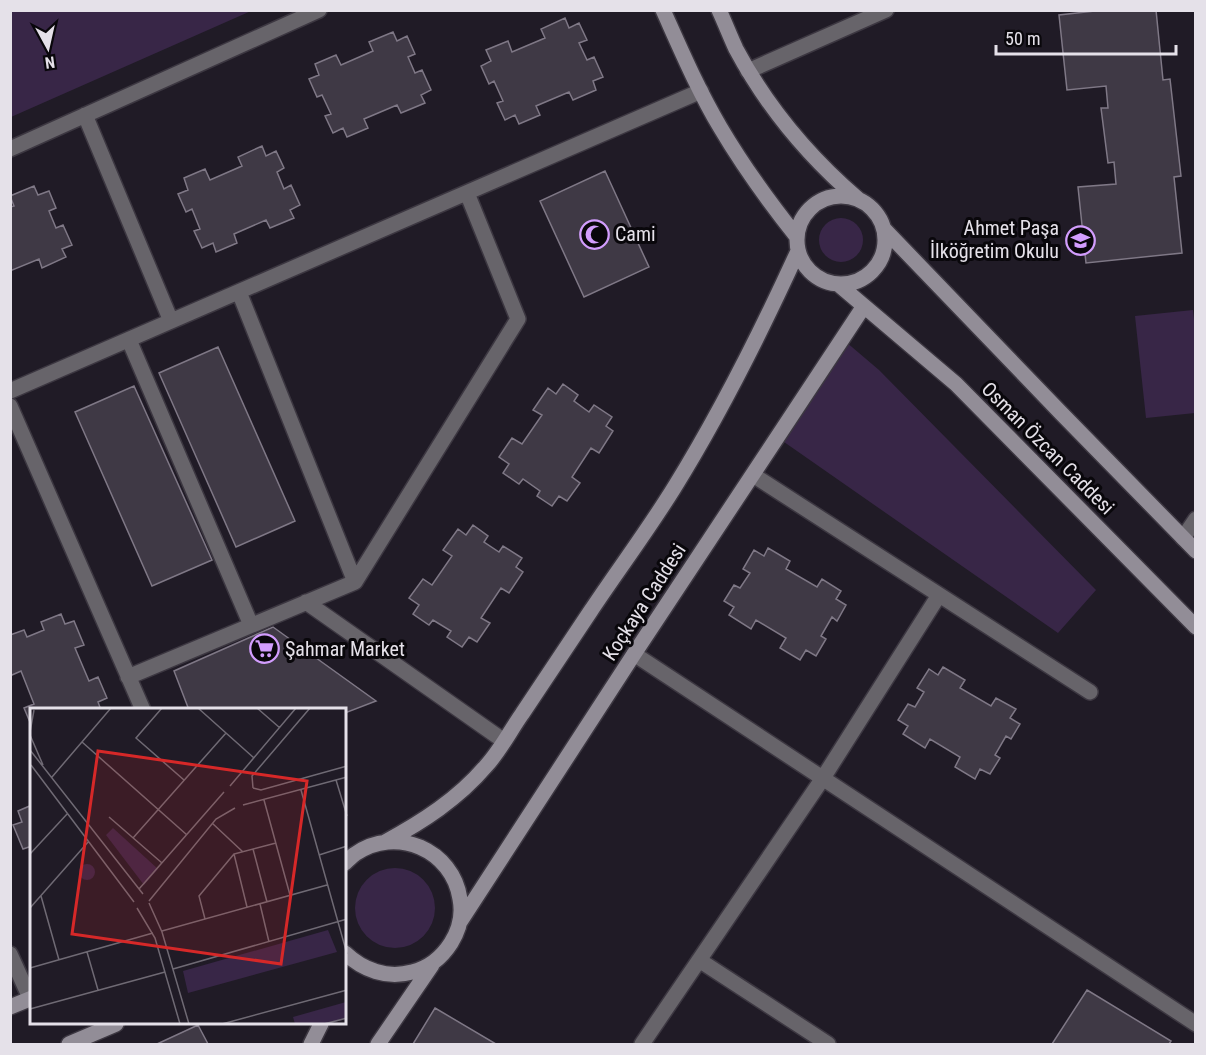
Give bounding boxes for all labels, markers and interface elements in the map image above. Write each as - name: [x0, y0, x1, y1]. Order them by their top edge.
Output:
- north arrow: [18, 18, 78, 78]
- scale bar: [996, 18, 1176, 56]
- text: 50 m: [1005, 28, 1040, 49]
- text: N: [44, 52, 56, 72]
- place label: Ahmet Paşa İlköğretim Okulu: [930, 216, 1059, 263]
- mosque icon: Cami: [578, 218, 610, 250]
- place label: Cami: [615, 222, 656, 246]
- school or university icon: Ahmet Paşa İlköğretim Okulu: [1064, 224, 1096, 256]
- street label: Osman Özcan Caddesi: [977, 377, 1119, 519]
- street label: Koçkaya Caddesi: [597, 539, 691, 665]
- supermarket icon: Şahmar Market: [248, 633, 280, 665]
- place label: Şahmar Market: [285, 637, 405, 661]
- inset map: [30, 708, 346, 1025]

